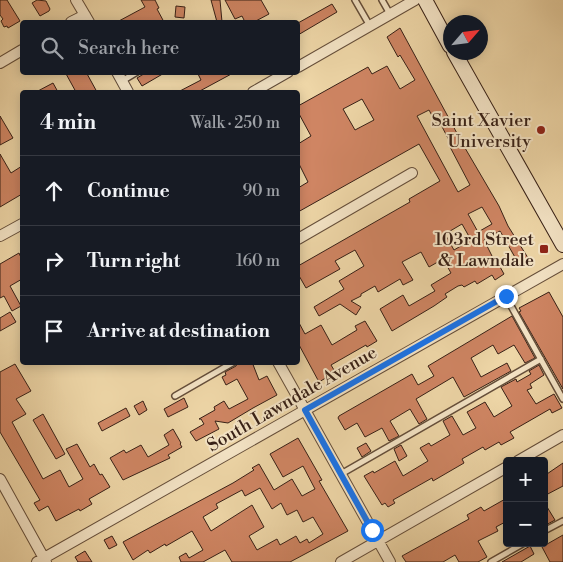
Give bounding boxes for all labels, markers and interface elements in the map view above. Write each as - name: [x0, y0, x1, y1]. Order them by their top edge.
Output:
- north arrow: [443, 15, 488, 60]
- search box: [20, 20, 300, 75]
- icon: search: [38, 34, 66, 62]
- text: Search here: [78, 36, 179, 60]
- place label: Saint Xavier University: [431, 109, 531, 153]
- text: 4 min: [40, 110, 96, 136]
- text: Walk · 250 m: [190, 113, 280, 133]
- marker: Saint Xavier University: [535, 124, 547, 136]
- icon: ahead: [40, 177, 68, 205]
- text: Continue: [87, 179, 170, 203]
- text: 90 m: [242, 181, 280, 201]
- place label: 103rd Street & Lawndale: [434, 228, 535, 272]
- marker: 103rd Street & Lawndale: [538, 243, 550, 255]
- icon: right: [40, 247, 68, 275]
- text: Turn right: [87, 249, 180, 273]
- text: 160 m: [236, 251, 280, 271]
- route end: [495, 285, 518, 308]
- icon: arrive: [40, 317, 68, 345]
- text: Arrive at destination: [87, 319, 270, 343]
- street label: South Lawndale Avenue: [203, 341, 381, 457]
- map controls: [503, 457, 548, 547]
- button: +: [503, 457, 548, 502]
- button: −: [503, 502, 548, 547]
- route start: [361, 519, 384, 542]

